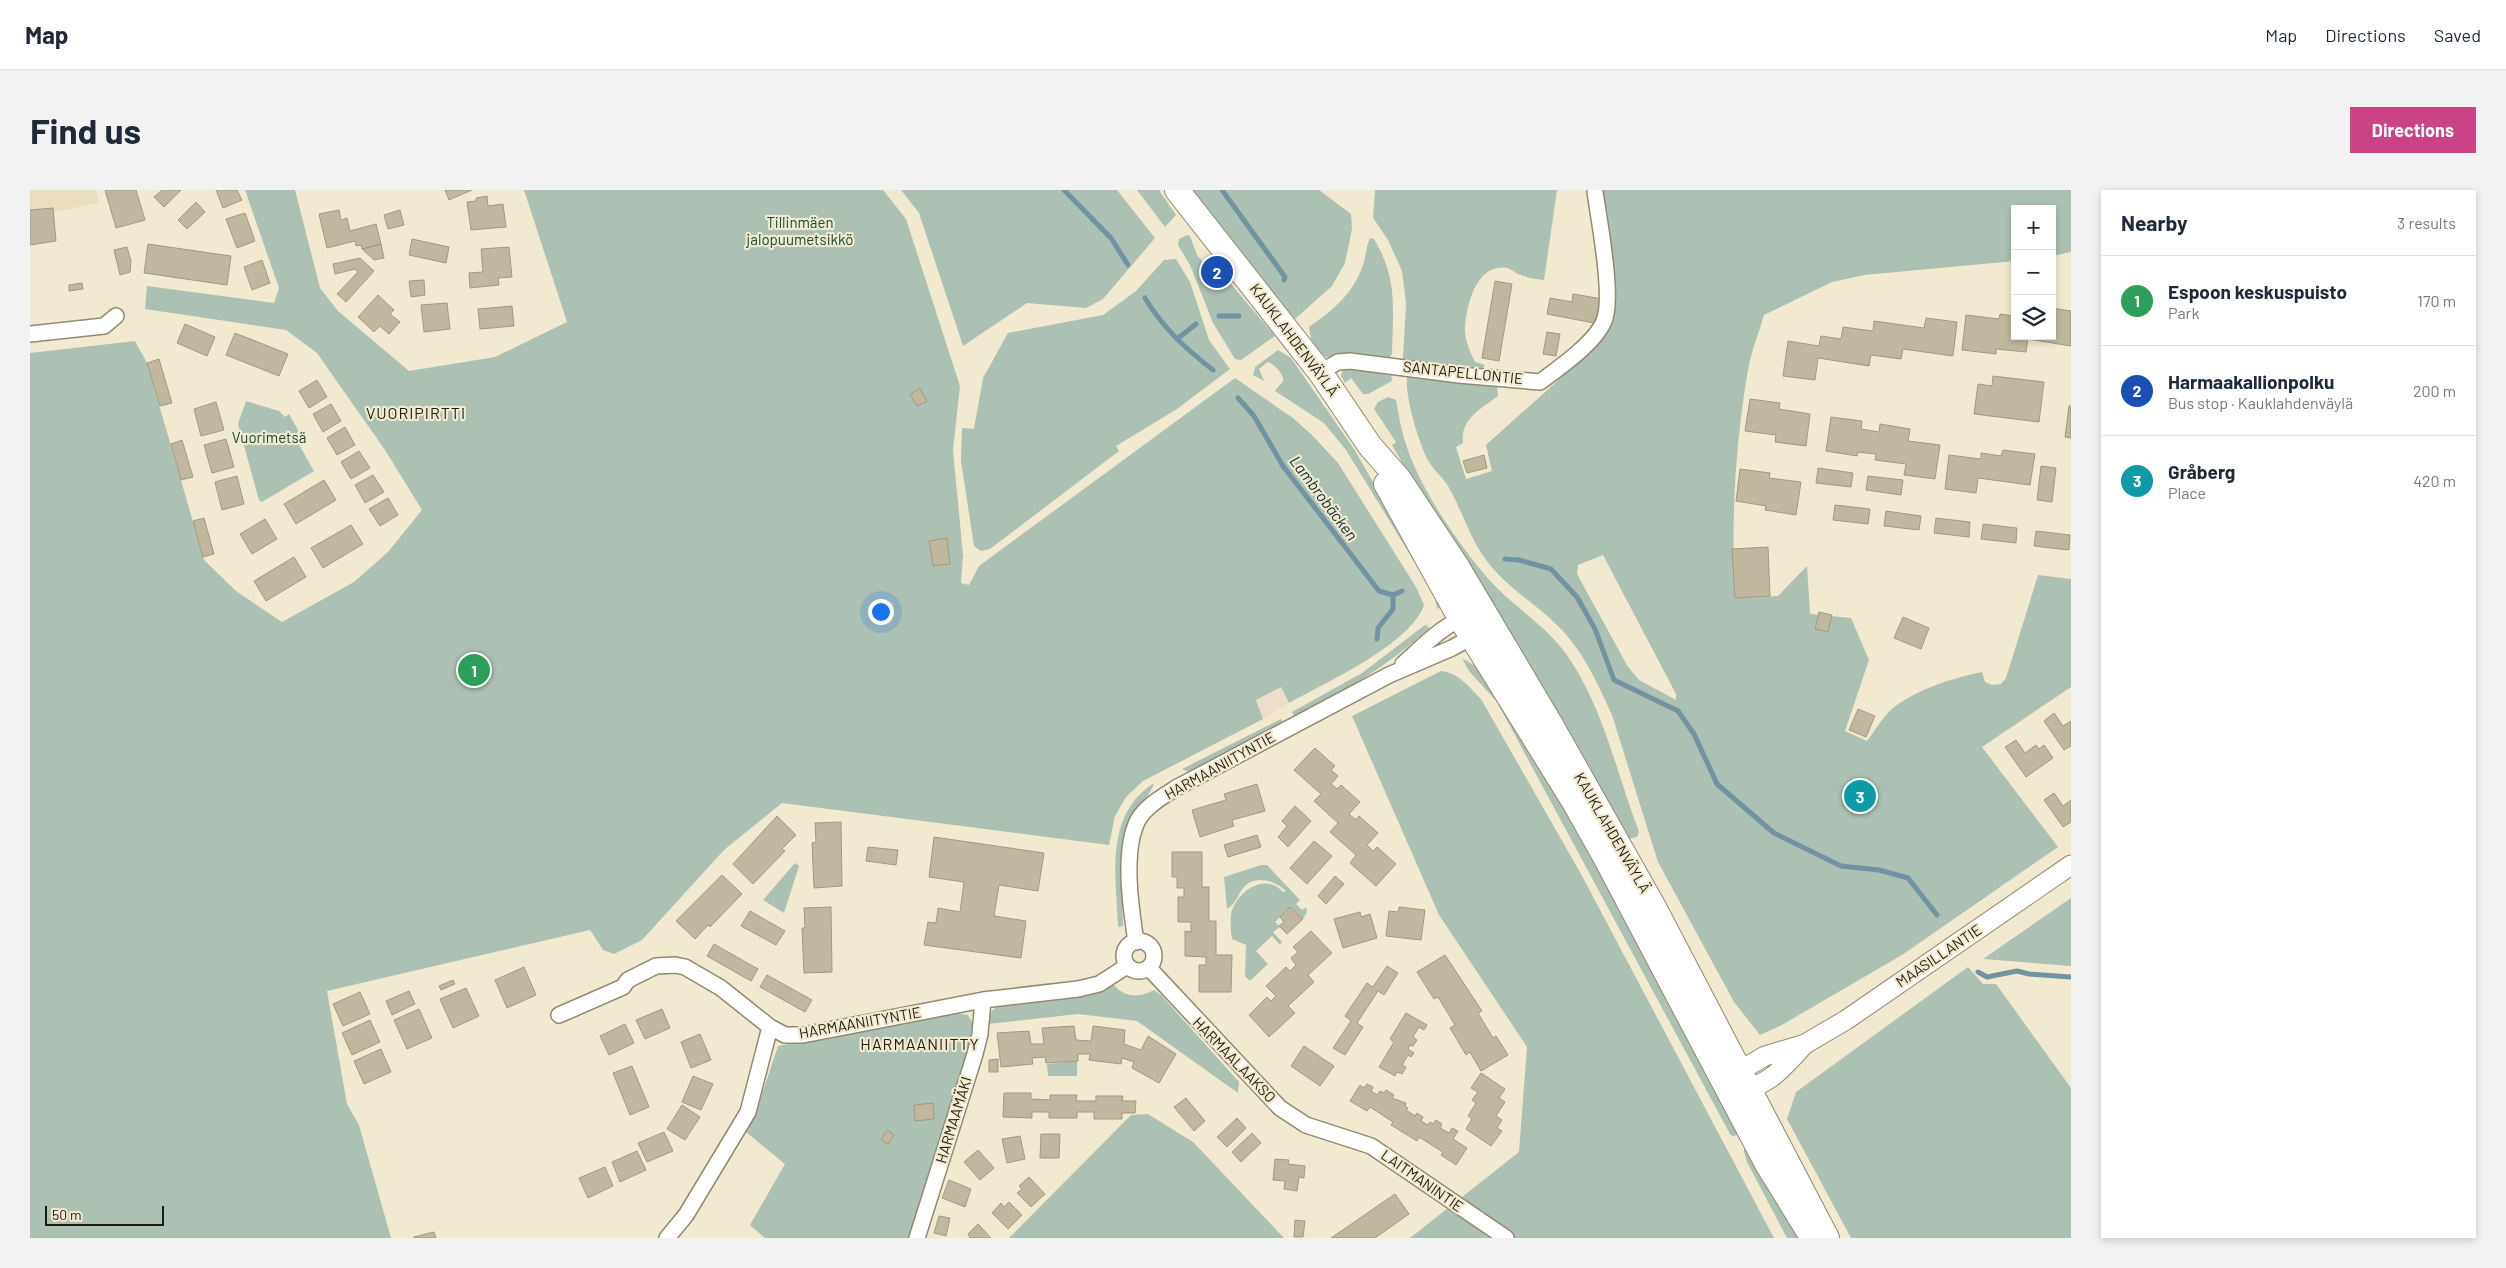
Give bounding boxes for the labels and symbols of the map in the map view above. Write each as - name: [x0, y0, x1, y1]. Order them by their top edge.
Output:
- park label: Tillinmäen jalopuumetsikkö: [746, 213, 853, 248]
- pin: 2: [1201, 253, 1233, 291]
- street label: KAUKLAHDENVÄYLÄ: [1247, 280, 1343, 399]
- street label: SANTAPELLONTIE: [1402, 357, 1524, 387]
- district label: VUORIPIRTTI: [366, 403, 466, 422]
- park label: Vuorimetsä: [232, 428, 306, 446]
- water label: Lambrobäcken: [1286, 452, 1362, 544]
- your location: [868, 599, 894, 625]
- pin: 1: [458, 651, 490, 689]
- street label: HARMAANIITYNTIE: [1161, 727, 1278, 803]
- street label: KAUKLAHDENVÄYLÄ: [1571, 769, 1655, 896]
- pin: 3: [1844, 777, 1876, 815]
- street label: MAASILLANTIE: [1892, 920, 1985, 990]
- street label: HARMAANIITYNTIE: [797, 1002, 922, 1042]
- street label: HARMAALAAKSO: [1189, 1013, 1280, 1106]
- district label: HARMAANIITTY: [860, 1034, 980, 1053]
- street label: HARMAAMÄKI: [931, 1074, 975, 1165]
- street label: LAITMANINTIE: [1378, 1145, 1467, 1215]
- scale bar: [45, 1203, 164, 1226]

